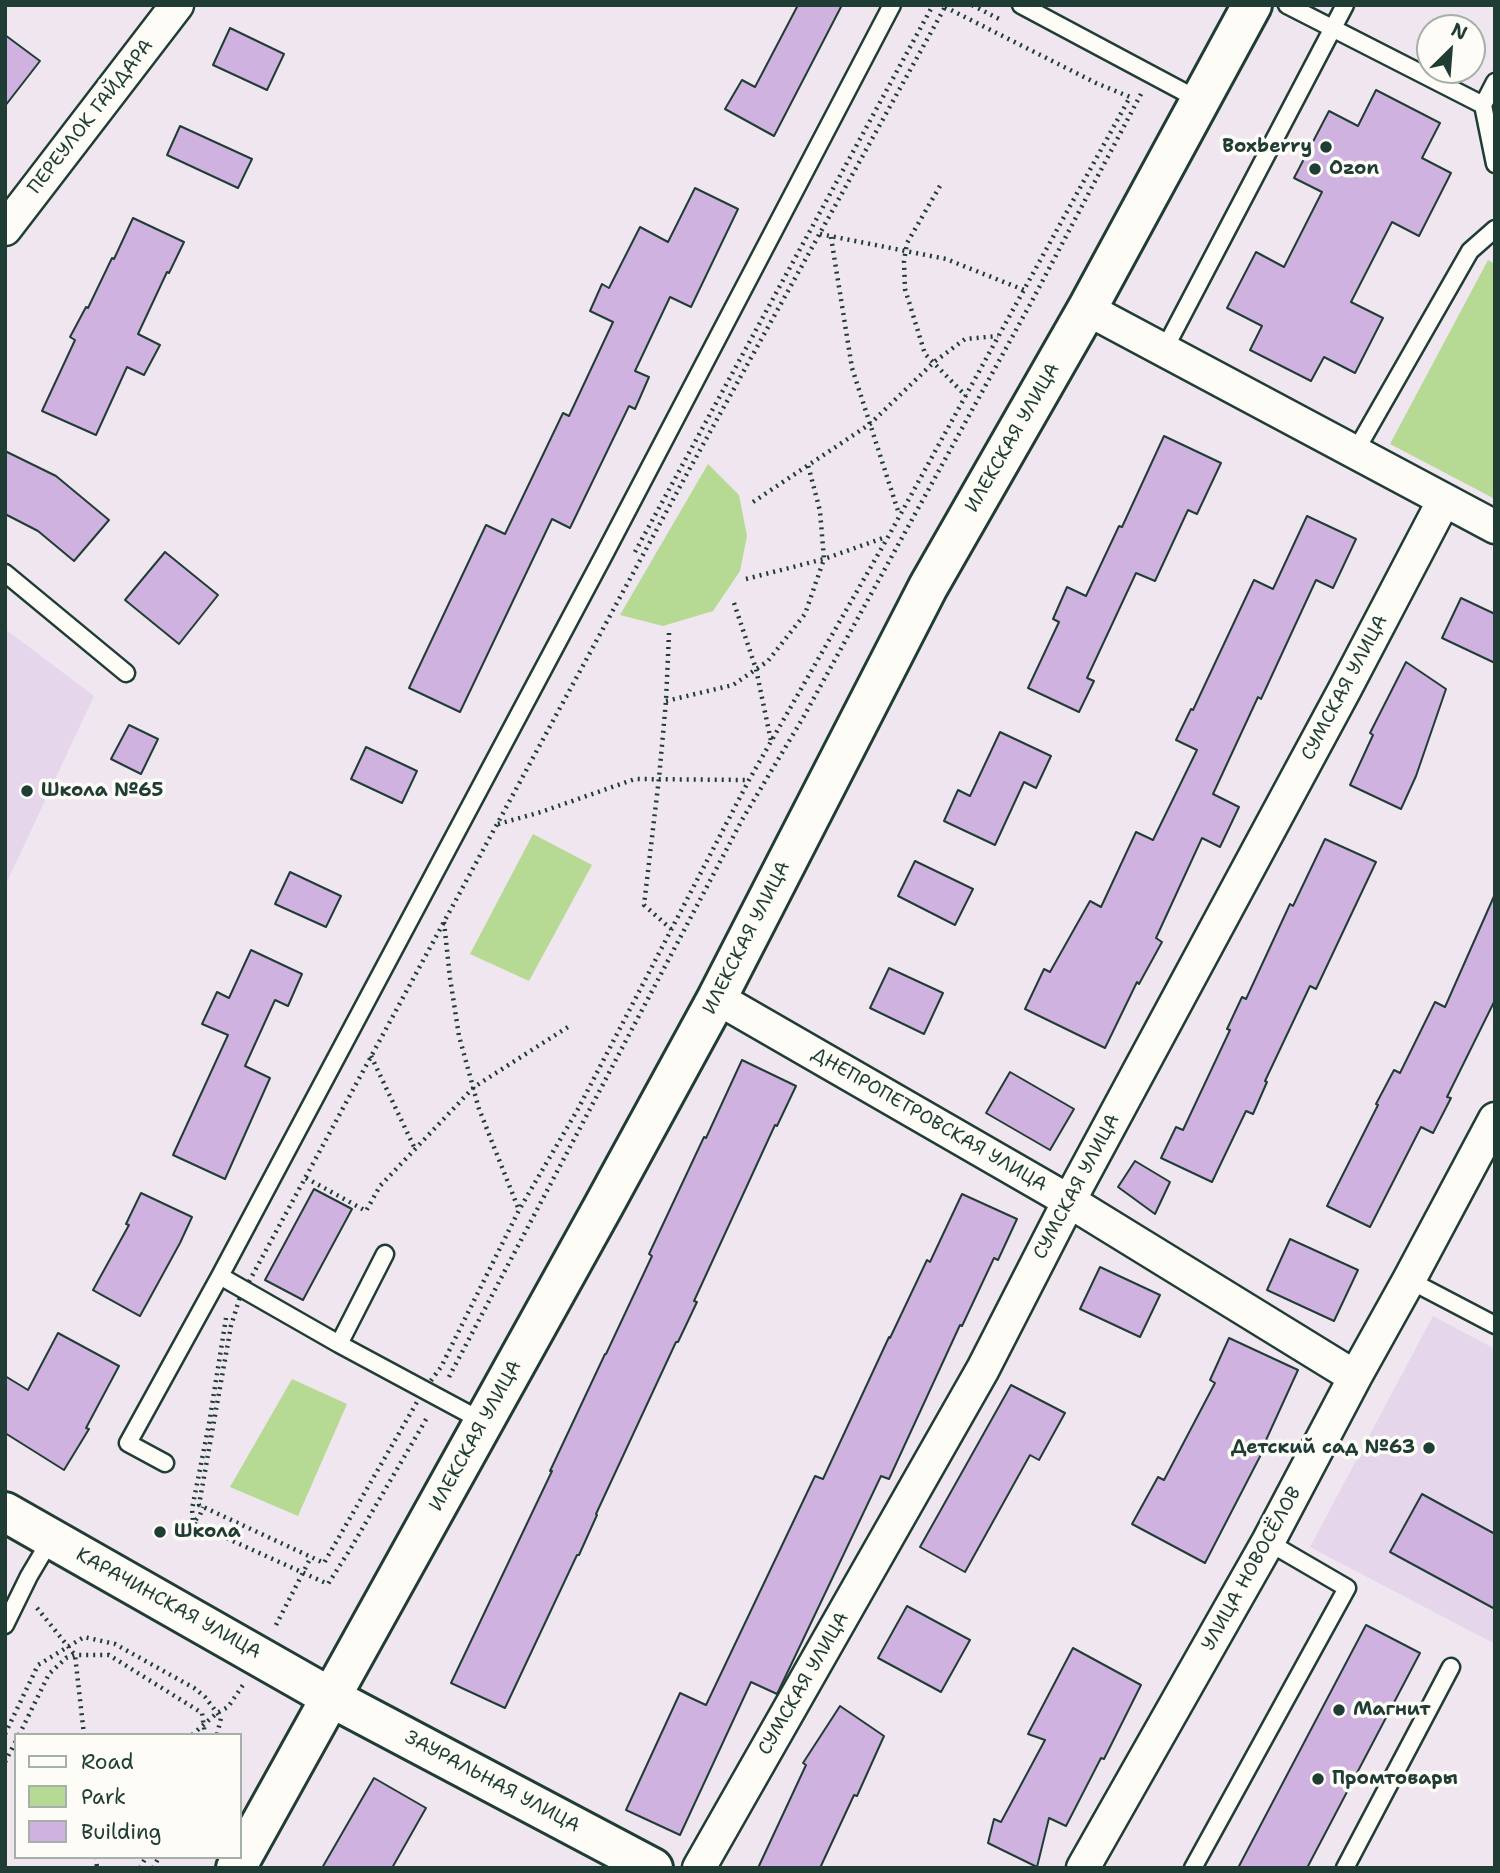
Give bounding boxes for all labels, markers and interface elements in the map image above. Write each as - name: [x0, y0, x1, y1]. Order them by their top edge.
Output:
- north arrow: [1416, 14, 1486, 84]
- text: N: [1447, 17, 1471, 46]
- street label: ПЕРЕУЛОК ГАЙДАРА: [23, 35, 159, 199]
- place label: Boxberry: [1222, 136, 1312, 158]
- marker: Boxberry: [1318, 139, 1334, 155]
- place label: Ozon: [1329, 158, 1379, 180]
- marker: Ozon: [1307, 161, 1323, 177]
- street label: ИЛЕКСКАЯ УЛИЦА: [961, 359, 1065, 517]
- street label: СУМСКАЯ УЛИЦА: [1297, 611, 1393, 765]
- place label: Школа №65: [41, 780, 163, 802]
- marker: Школа №65: [19, 783, 35, 799]
- street label: ИЛЕКСКАЯ УЛИЦА: [699, 858, 795, 1018]
- street label: ДНЕПРОПЕТРОВСКАЯ УЛИЦА: [807, 1043, 1051, 1197]
- street label: СУМСКАЯ УЛИЦА: [1029, 1110, 1125, 1264]
- street label: ИЛЕКСКАЯ УЛИЦА: [425, 1357, 527, 1515]
- place label: Детский сад №63: [1231, 1437, 1415, 1459]
- marker: Детский сад №63: [1421, 1440, 1437, 1456]
- street label: УЛИЦА НОВОСЁЛОВ: [1197, 1483, 1307, 1655]
- place label: Школа: [174, 1521, 241, 1543]
- marker: Школа: [152, 1524, 168, 1540]
- street label: КАРАЧИНСКАЯ УЛИЦА: [72, 1544, 264, 1664]
- street label: СУМСКАЯ УЛИЦА: [754, 1608, 854, 1760]
- place label: Магнит: [1353, 1699, 1431, 1721]
- marker: Магнит: [1331, 1702, 1347, 1718]
- street label: ЗАУРАЛЬНАЯ УЛИЦА: [401, 1726, 583, 1838]
- legend: [14, 1733, 242, 1859]
- text: Road: [81, 1748, 134, 1776]
- place label: Промтовары: [1332, 1768, 1458, 1790]
- marker: Промтовары: [1310, 1771, 1326, 1787]
- text: Park: [81, 1783, 126, 1811]
- text: Building: [81, 1818, 161, 1846]

